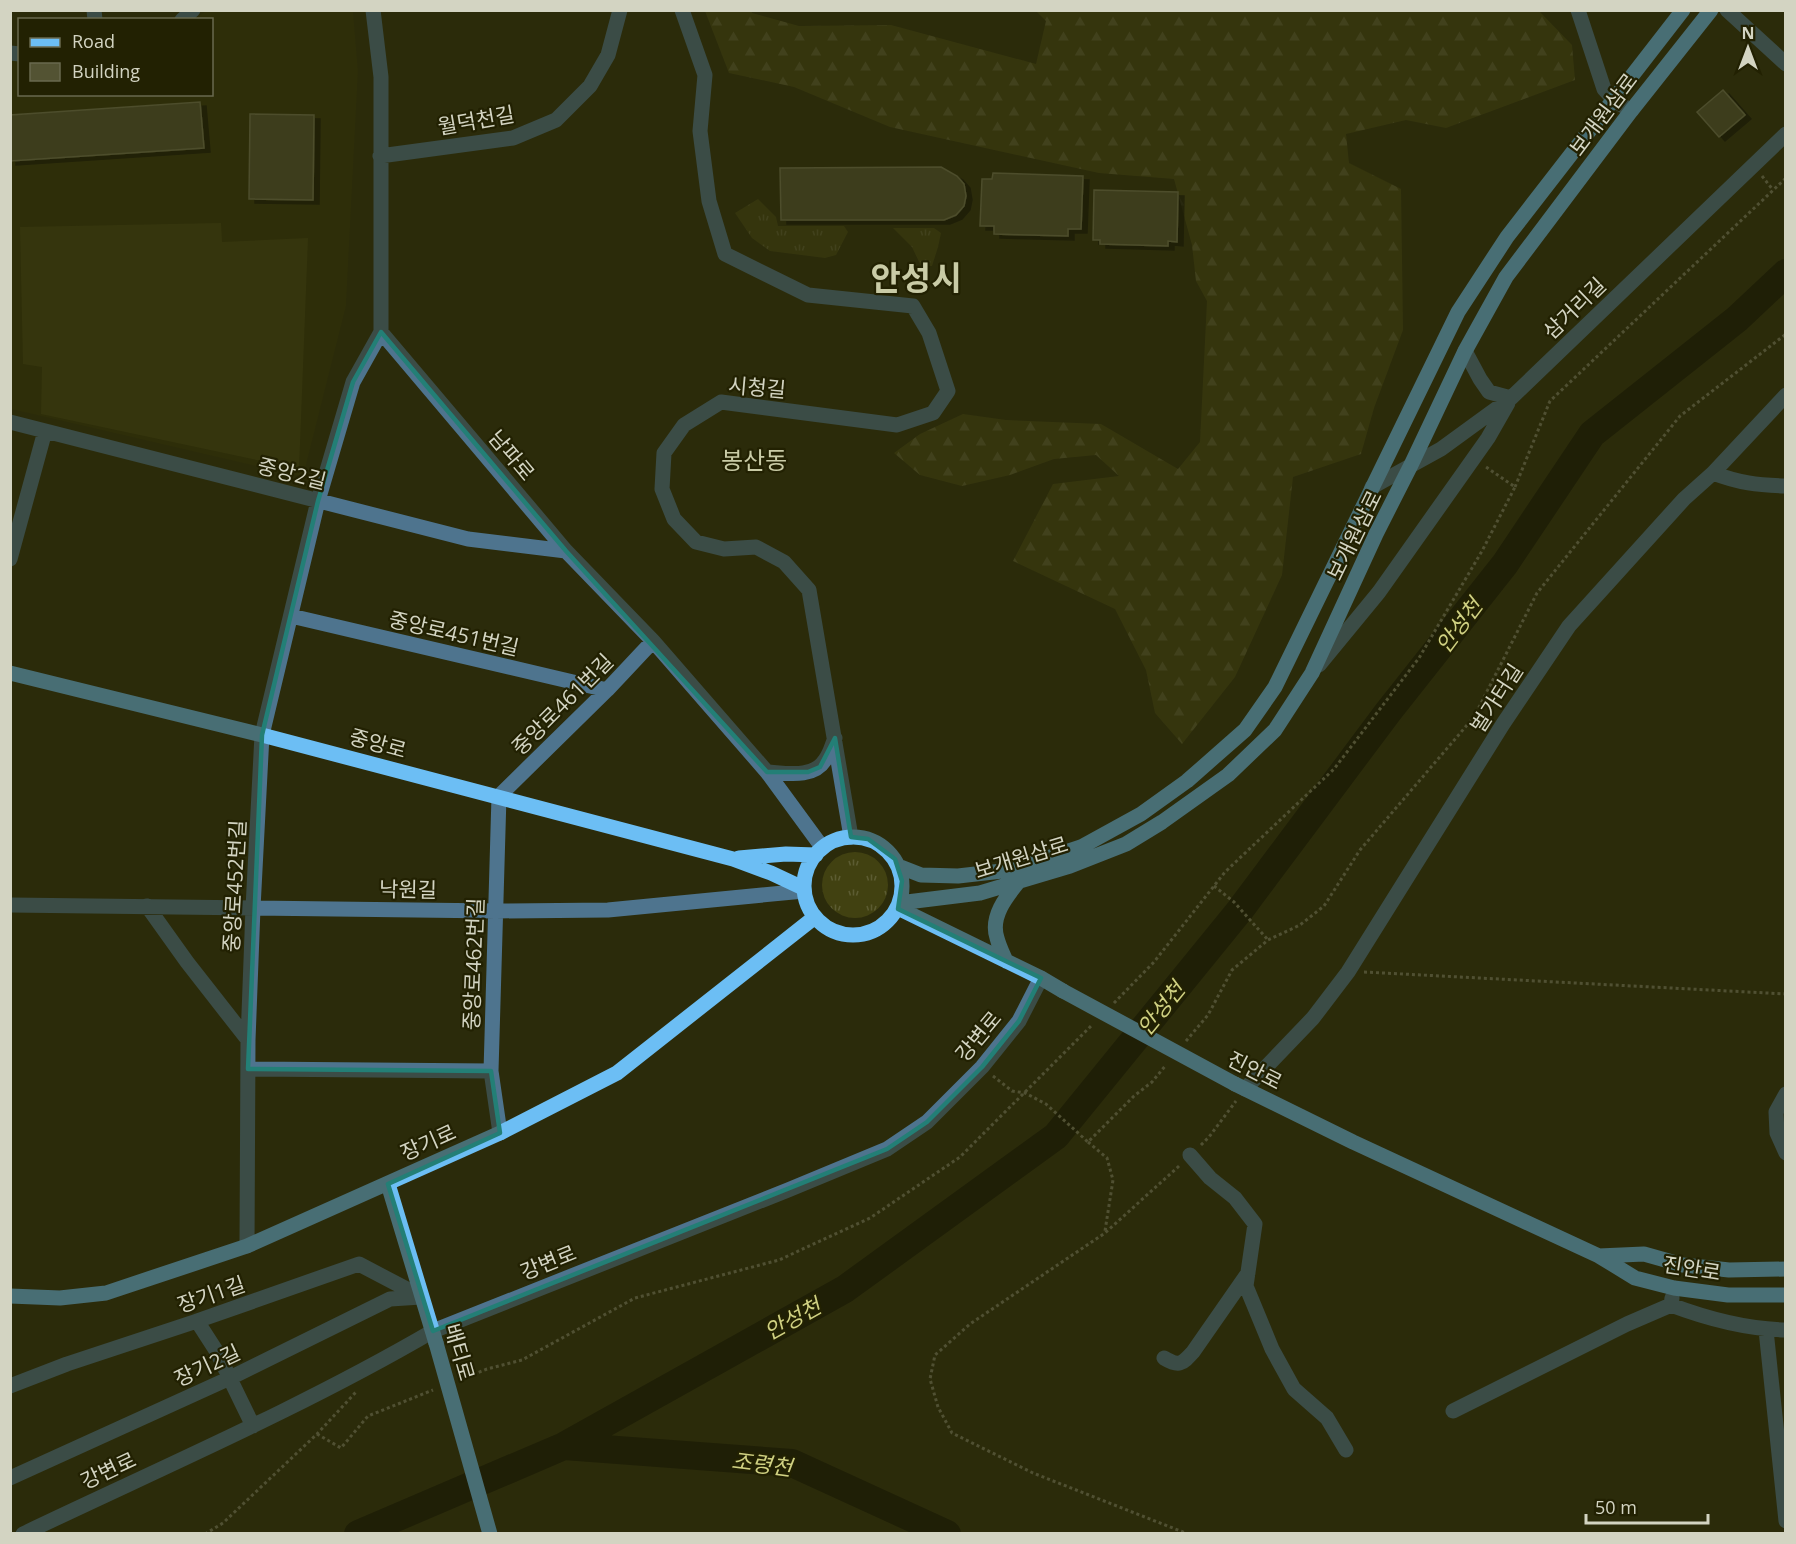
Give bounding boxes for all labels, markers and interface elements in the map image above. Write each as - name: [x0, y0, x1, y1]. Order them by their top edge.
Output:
- legend: [18, 18, 213, 96]
- north arrow: [1718, 18, 1778, 78]
- text: N: [1741, 22, 1755, 44]
- text: Road: [72, 29, 115, 53]
- text: Building: [72, 59, 140, 83]
- street label: 보개원삼로: [1563, 67, 1643, 161]
- street label: 월덕천길: [436, 100, 516, 140]
- district label: 안성시: [870, 255, 962, 300]
- street label: 삼거리길: [1536, 271, 1612, 345]
- street label: 시청길: [727, 371, 787, 403]
- street label: 남파로: [483, 424, 541, 486]
- district label: 봉산동: [721, 443, 787, 476]
- street label: 중앙2길: [255, 451, 329, 495]
- street label: 보개원삼로: [1320, 485, 1388, 585]
- water label: 안성천: [1428, 590, 1490, 658]
- street label: 중앙로451번길: [386, 604, 522, 662]
- street label: 중앙로461번길: [505, 647, 619, 761]
- street label: 벌가터길: [1463, 658, 1529, 738]
- street label: 중앙로: [346, 722, 410, 764]
- street label: 중앙로452번길: [217, 819, 251, 953]
- street label: 보개원삼로: [971, 829, 1071, 885]
- street label: 낙원길: [379, 874, 437, 904]
- street label: 중앙로462번길: [457, 897, 489, 1031]
- water label: 안성천: [1129, 973, 1192, 1041]
- street label: 강변로: [949, 1005, 1007, 1067]
- street label: 진안로: [1223, 1044, 1287, 1096]
- street label: 장기로: [396, 1117, 460, 1167]
- street label: 강변로: [516, 1238, 580, 1286]
- street label: 진안로: [1661, 1250, 1723, 1286]
- street label: 장기1길: [173, 1269, 249, 1319]
- water label: 안성천: [758, 1289, 828, 1346]
- street label: 배티로: [439, 1320, 481, 1384]
- street label: 장기2길: [169, 1338, 245, 1392]
- water label: 조령천: [730, 1444, 797, 1482]
- street label: 강변로: [76, 1445, 140, 1495]
- scale bar: [1586, 1487, 1708, 1525]
- text: 50 m: [1595, 1495, 1637, 1519]

